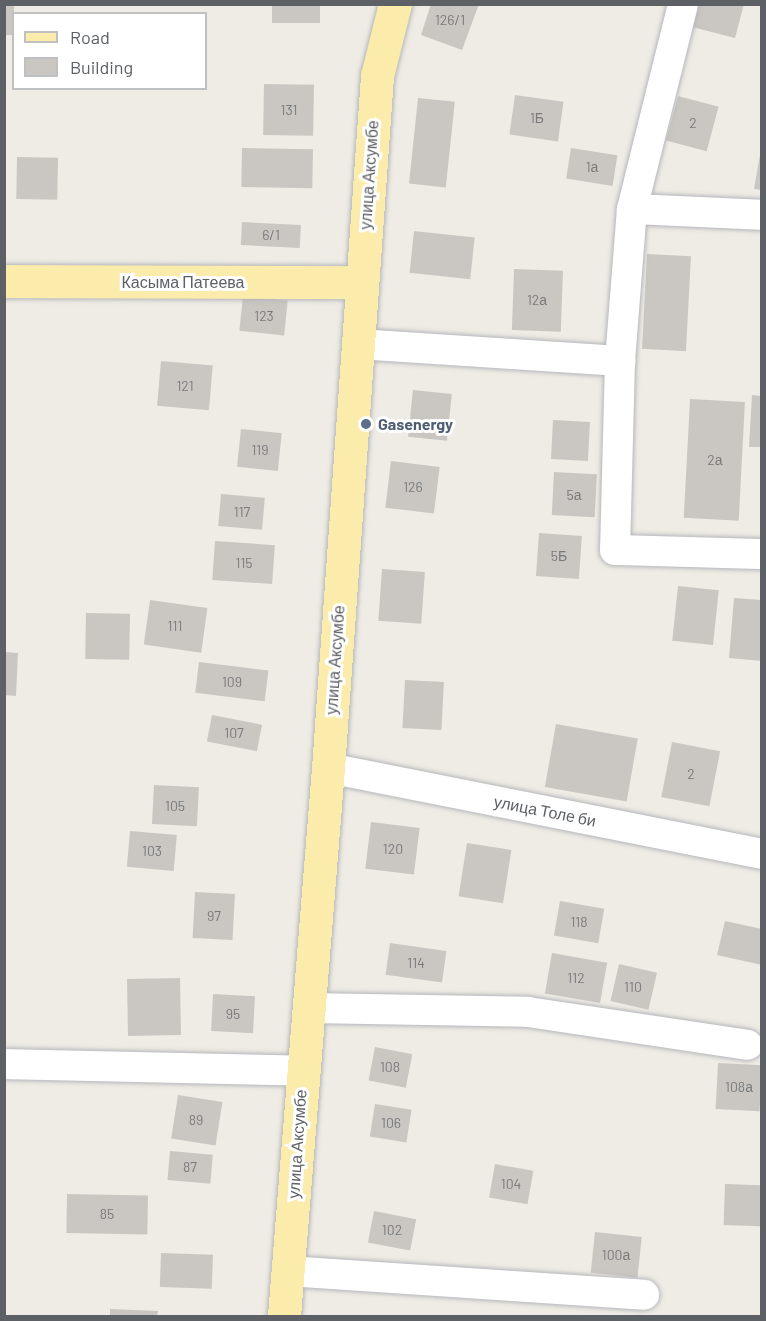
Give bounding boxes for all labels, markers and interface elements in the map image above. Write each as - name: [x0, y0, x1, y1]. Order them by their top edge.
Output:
- legend: [12, 12, 207, 90]
- house number: 126/1: [435, 12, 465, 28]
- text: Road: [70, 26, 110, 48]
- text: Building: [70, 56, 133, 78]
- house number: 131: [281, 102, 297, 118]
- house number: 1Б: [530, 110, 544, 126]
- house number: 2: [689, 115, 697, 131]
- street label: улица Аксумбе: [356, 120, 382, 230]
- house number: 1а: [586, 159, 598, 175]
- house number: 6/1: [262, 227, 280, 243]
- street label: Касыма Патеева: [121, 272, 245, 292]
- house number: 12а: [527, 292, 547, 308]
- house number: 123: [254, 308, 274, 324]
- house number: 121: [176, 378, 194, 394]
- place label: Gasenergy: [378, 414, 453, 434]
- marker: Gasenergy: [359, 417, 373, 431]
- house number: 119: [251, 442, 269, 458]
- house number: 2а: [707, 452, 723, 468]
- house number: 126: [403, 479, 423, 495]
- house number: 5а: [567, 487, 581, 503]
- house number: 117: [234, 504, 250, 520]
- house number: 5Б: [551, 548, 567, 564]
- house number: 115: [235, 555, 253, 571]
- street label: улица Аксумбе: [322, 605, 348, 715]
- house number: 111: [168, 618, 182, 634]
- house number: 109: [222, 674, 242, 690]
- house number: 107: [224, 725, 244, 741]
- house number: 2: [687, 766, 695, 782]
- street label: улица Толе би: [492, 792, 598, 830]
- house number: 105: [165, 798, 185, 814]
- house number: 120: [383, 841, 403, 857]
- house number: 103: [142, 843, 162, 859]
- house number: 97: [207, 908, 221, 924]
- house number: 118: [570, 914, 588, 930]
- house number: 114: [407, 955, 425, 971]
- house number: 112: [567, 970, 585, 986]
- house number: 110: [624, 979, 642, 995]
- house number: 95: [226, 1006, 240, 1022]
- house number: 108: [380, 1059, 400, 1075]
- house number: 108а: [725, 1079, 753, 1095]
- street label: улица Аксумбе: [284, 1089, 310, 1199]
- house number: 89: [189, 1112, 203, 1128]
- house number: 106: [381, 1115, 401, 1131]
- house number: 87: [183, 1159, 197, 1175]
- house number: 104: [501, 1176, 521, 1192]
- house number: 85: [100, 1206, 114, 1222]
- house number: 102: [382, 1222, 402, 1238]
- house number: 100а: [602, 1247, 630, 1263]

